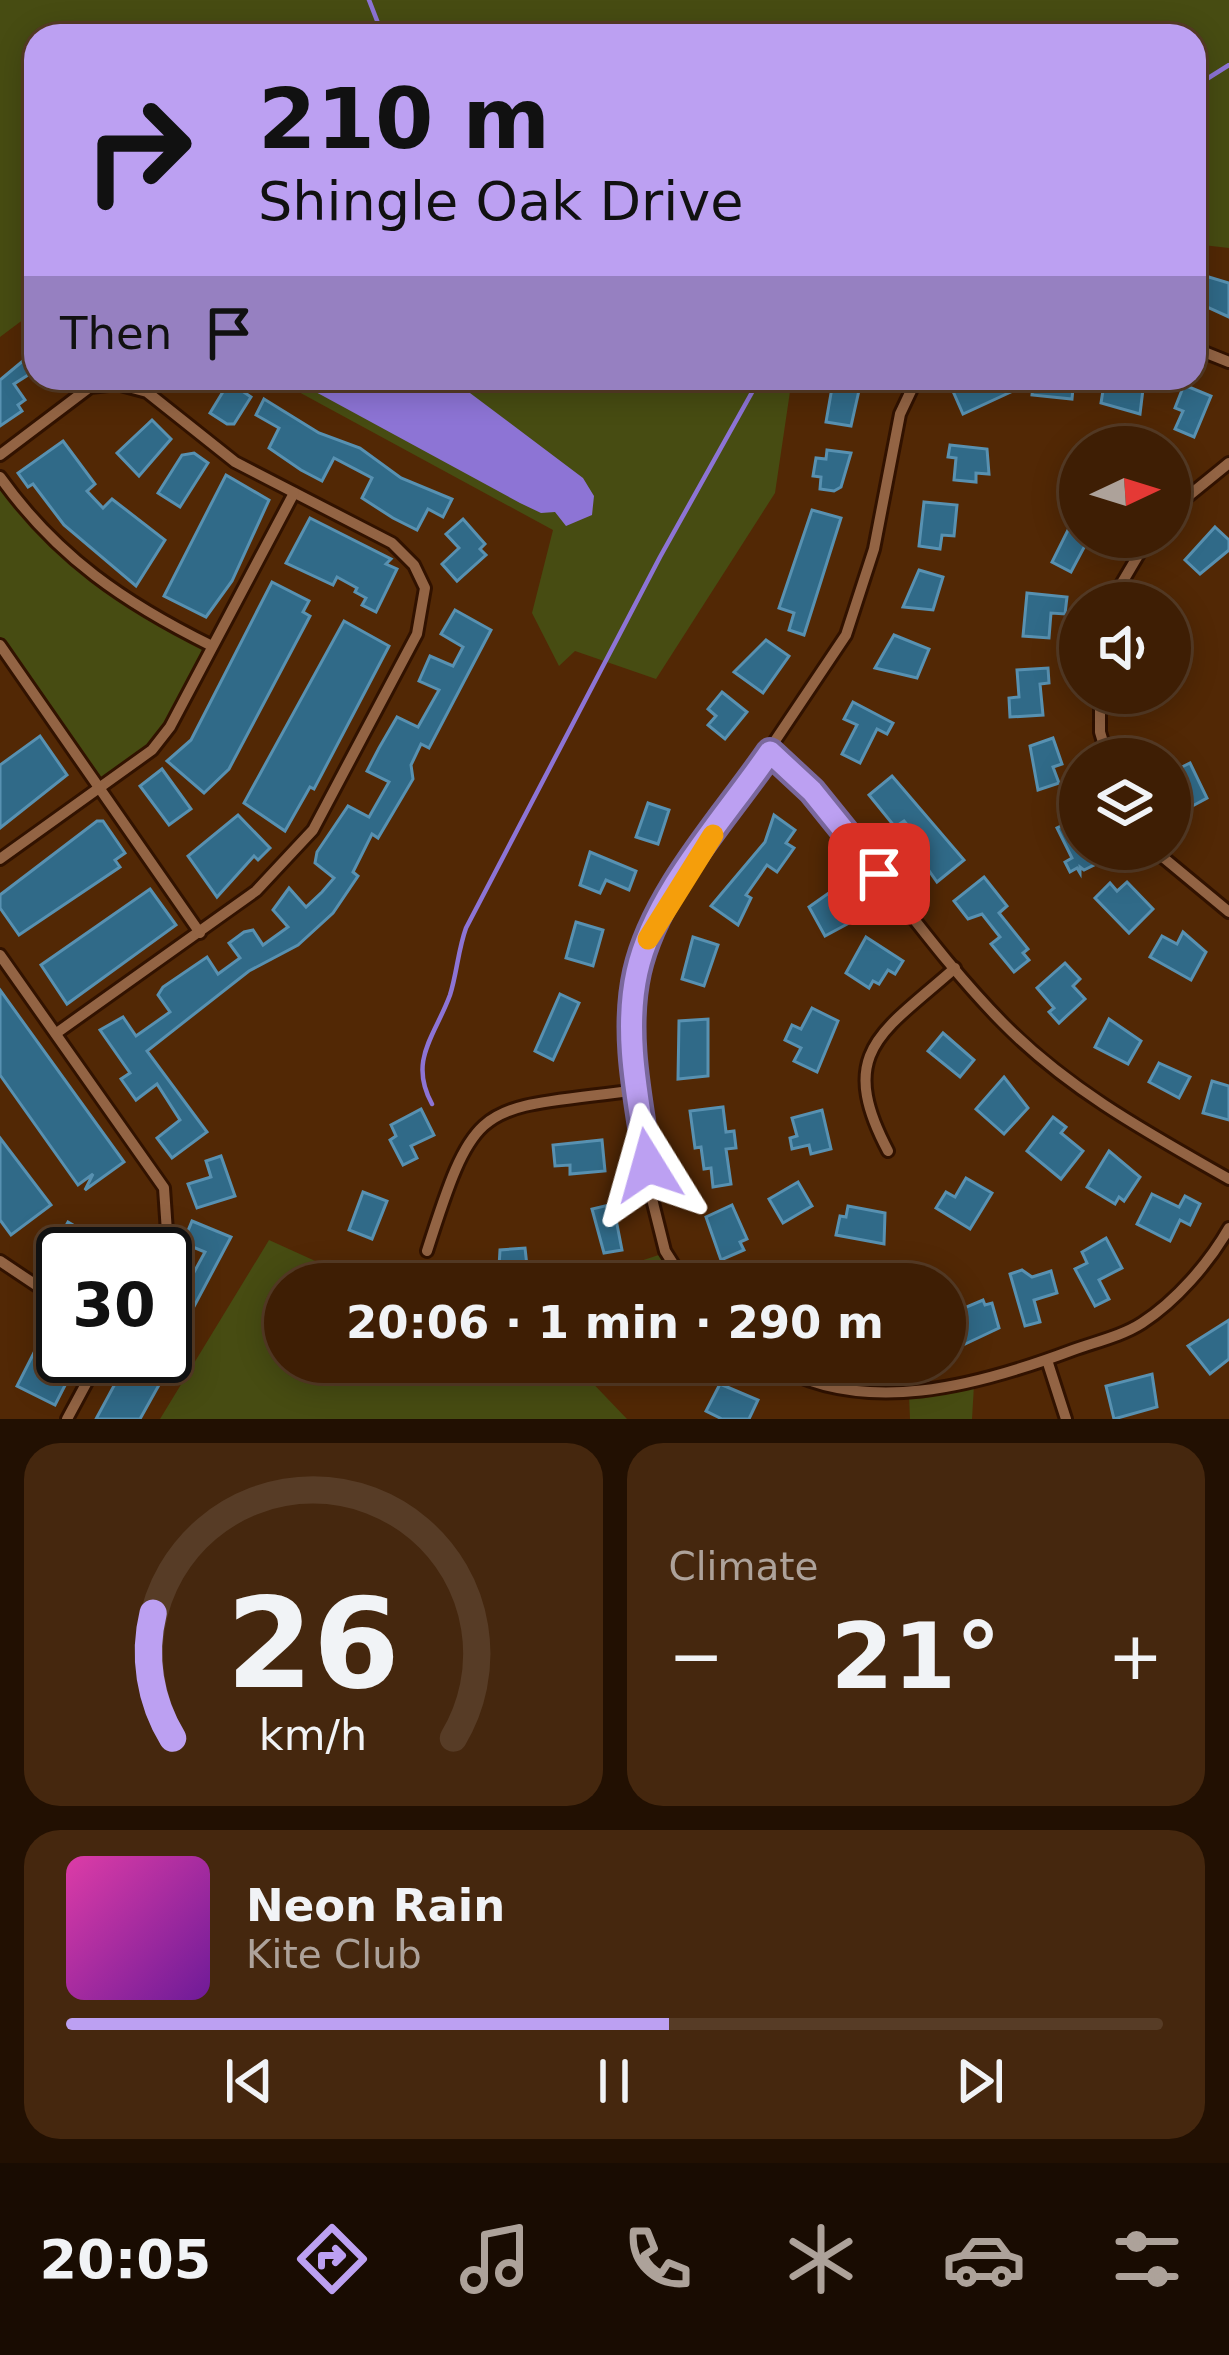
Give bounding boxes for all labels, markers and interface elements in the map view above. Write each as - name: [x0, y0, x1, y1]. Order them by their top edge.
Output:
- text: 210 m: [258, 70, 550, 168]
- icon: right: [60, 72, 216, 228]
- text: Shingle Oak Drive: [258, 170, 743, 233]
- icon: arrive: [196, 300, 262, 366]
- text: Then: [60, 307, 172, 360]
- north arrow: [1059, 426, 1191, 558]
- map controls: [1059, 426, 1191, 870]
- button: sound: [1059, 582, 1191, 714]
- button: layers: [1059, 738, 1191, 870]
- pin: [828, 823, 930, 925]
- icon: arrive: [846, 841, 912, 907]
- position arrow: [585, 1102, 711, 1228]
- speed limit sign: 30: [36, 1227, 192, 1383]
- text: 20:06 · 1 min · 290 m: [346, 1296, 884, 1349]
- text: Climate: [669, 1544, 819, 1589]
- text: 26: [226, 1571, 400, 1716]
- text: 21°: [831, 1604, 1001, 1709]
- text: −: [669, 1618, 724, 1695]
- text: +: [1108, 1618, 1163, 1695]
- text: km/h: [259, 1709, 367, 1759]
- text: Neon Rain: [246, 1879, 505, 1932]
- text: Kite Club: [246, 1932, 422, 1977]
- icon: previous: [216, 2048, 282, 2114]
- icon: pause: [581, 2048, 647, 2114]
- icon: next: [947, 2048, 1013, 2114]
- icon: directions: [290, 2217, 374, 2301]
- icon: music: [453, 2217, 537, 2301]
- icon: phone: [616, 2217, 700, 2301]
- icon: climate: [779, 2217, 863, 2301]
- icon: car: [942, 2217, 1026, 2301]
- icon: filters: [1105, 2217, 1189, 2301]
- text: 20:05: [40, 2228, 211, 2291]

